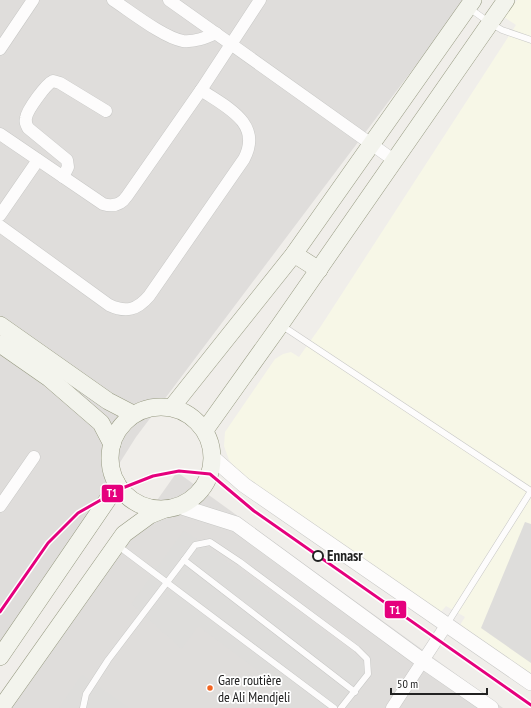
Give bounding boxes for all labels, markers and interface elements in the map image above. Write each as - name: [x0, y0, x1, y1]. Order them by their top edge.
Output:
- line badge: T1: [101, 484, 124, 503]
- text: T1: [107, 486, 117, 500]
- place label: Ennasr: [327, 546, 363, 565]
- marker: Ennasr: [312, 550, 324, 562]
- line badge: T1: [384, 600, 407, 619]
- text: T1: [390, 603, 400, 617]
- scale bar: [391, 670, 487, 696]
- place label: Gare routière de Ali Mendjeli: [218, 671, 290, 706]
- text: 50 m: [397, 676, 418, 691]
- marker: Gare routière de Ali Mendjeli: [205, 683, 215, 693]

